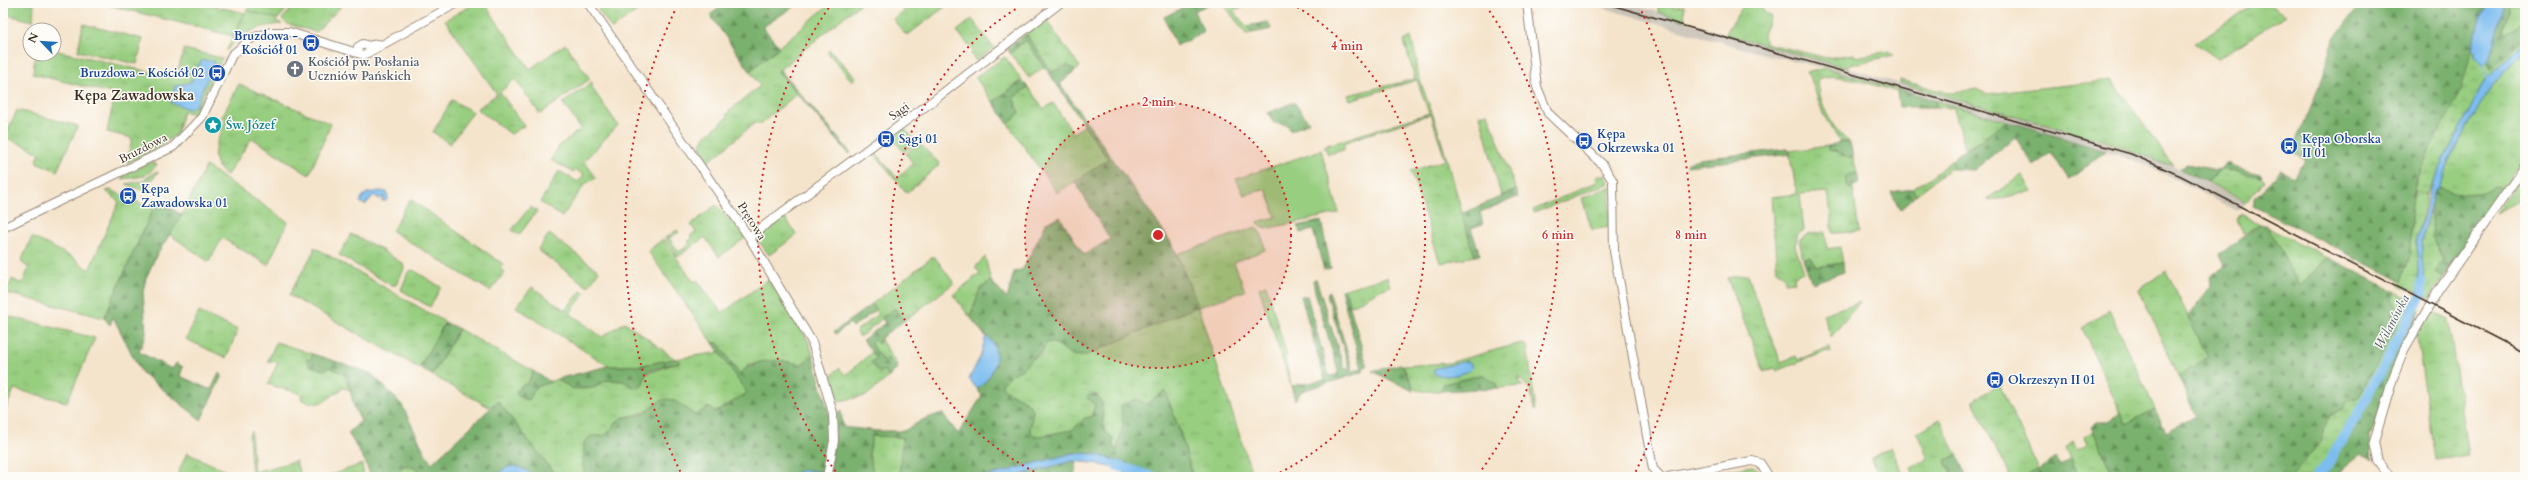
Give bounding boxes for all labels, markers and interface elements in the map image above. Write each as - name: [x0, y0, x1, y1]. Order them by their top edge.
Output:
- north arrow: [22, 22, 62, 62]
- place label: Bruzdowa - Kościół 01: [234, 28, 298, 58]
- text: N: [25, 30, 42, 45]
- bus stop icon: Bruzdowa - Kościół 01: [301, 33, 321, 53]
- text: 4 min: [1331, 38, 1363, 54]
- place label: Kościół pw. Posłania Uczniów Pańskich: [308, 54, 419, 84]
- church icon: Kościół pw. Posłania Uczniów Pańskich: [285, 59, 305, 79]
- bus stop icon: Bruzdowa - Kościół 02: [207, 63, 227, 83]
- place label: Bruzdowa - Kościół 02: [80, 65, 204, 81]
- district label: Kępa Zawadowska: [74, 86, 194, 105]
- text: 2 min: [1142, 94, 1174, 110]
- street label: Sągi: [886, 98, 913, 124]
- place icon: Św. Józef: [203, 115, 223, 135]
- place label: Św. Józef: [226, 116, 277, 133]
- place label: Kępa Okrzewska 01: [1597, 126, 1675, 156]
- street label: Bruzdowa: [116, 129, 171, 167]
- bus stop icon: Sągi 01: [876, 129, 896, 149]
- place label: Sągi 01: [899, 131, 938, 147]
- bus stop icon: Kępa Okrzewska 01: [1574, 131, 1594, 151]
- place label: Kępa Oborska II 01: [2302, 131, 2381, 161]
- bus stop icon: Kępa Oborska II 01: [2279, 136, 2299, 156]
- place label: Kępa Zawadowska 01: [141, 181, 228, 211]
- bus stop icon: Kępa Zawadowska 01: [118, 186, 138, 206]
- street label: Prętowa: [734, 199, 771, 244]
- text: 6 min: [1542, 227, 1574, 243]
- text: 8 min: [1675, 227, 1707, 243]
- centre of rings: [1151, 228, 1165, 242]
- water label: Wilanówka: [2370, 291, 2414, 353]
- bus stop icon: Okrzeszyn II 01: [1985, 370, 2005, 390]
- place label: Okrzeszyn II 01: [2008, 372, 2096, 388]

